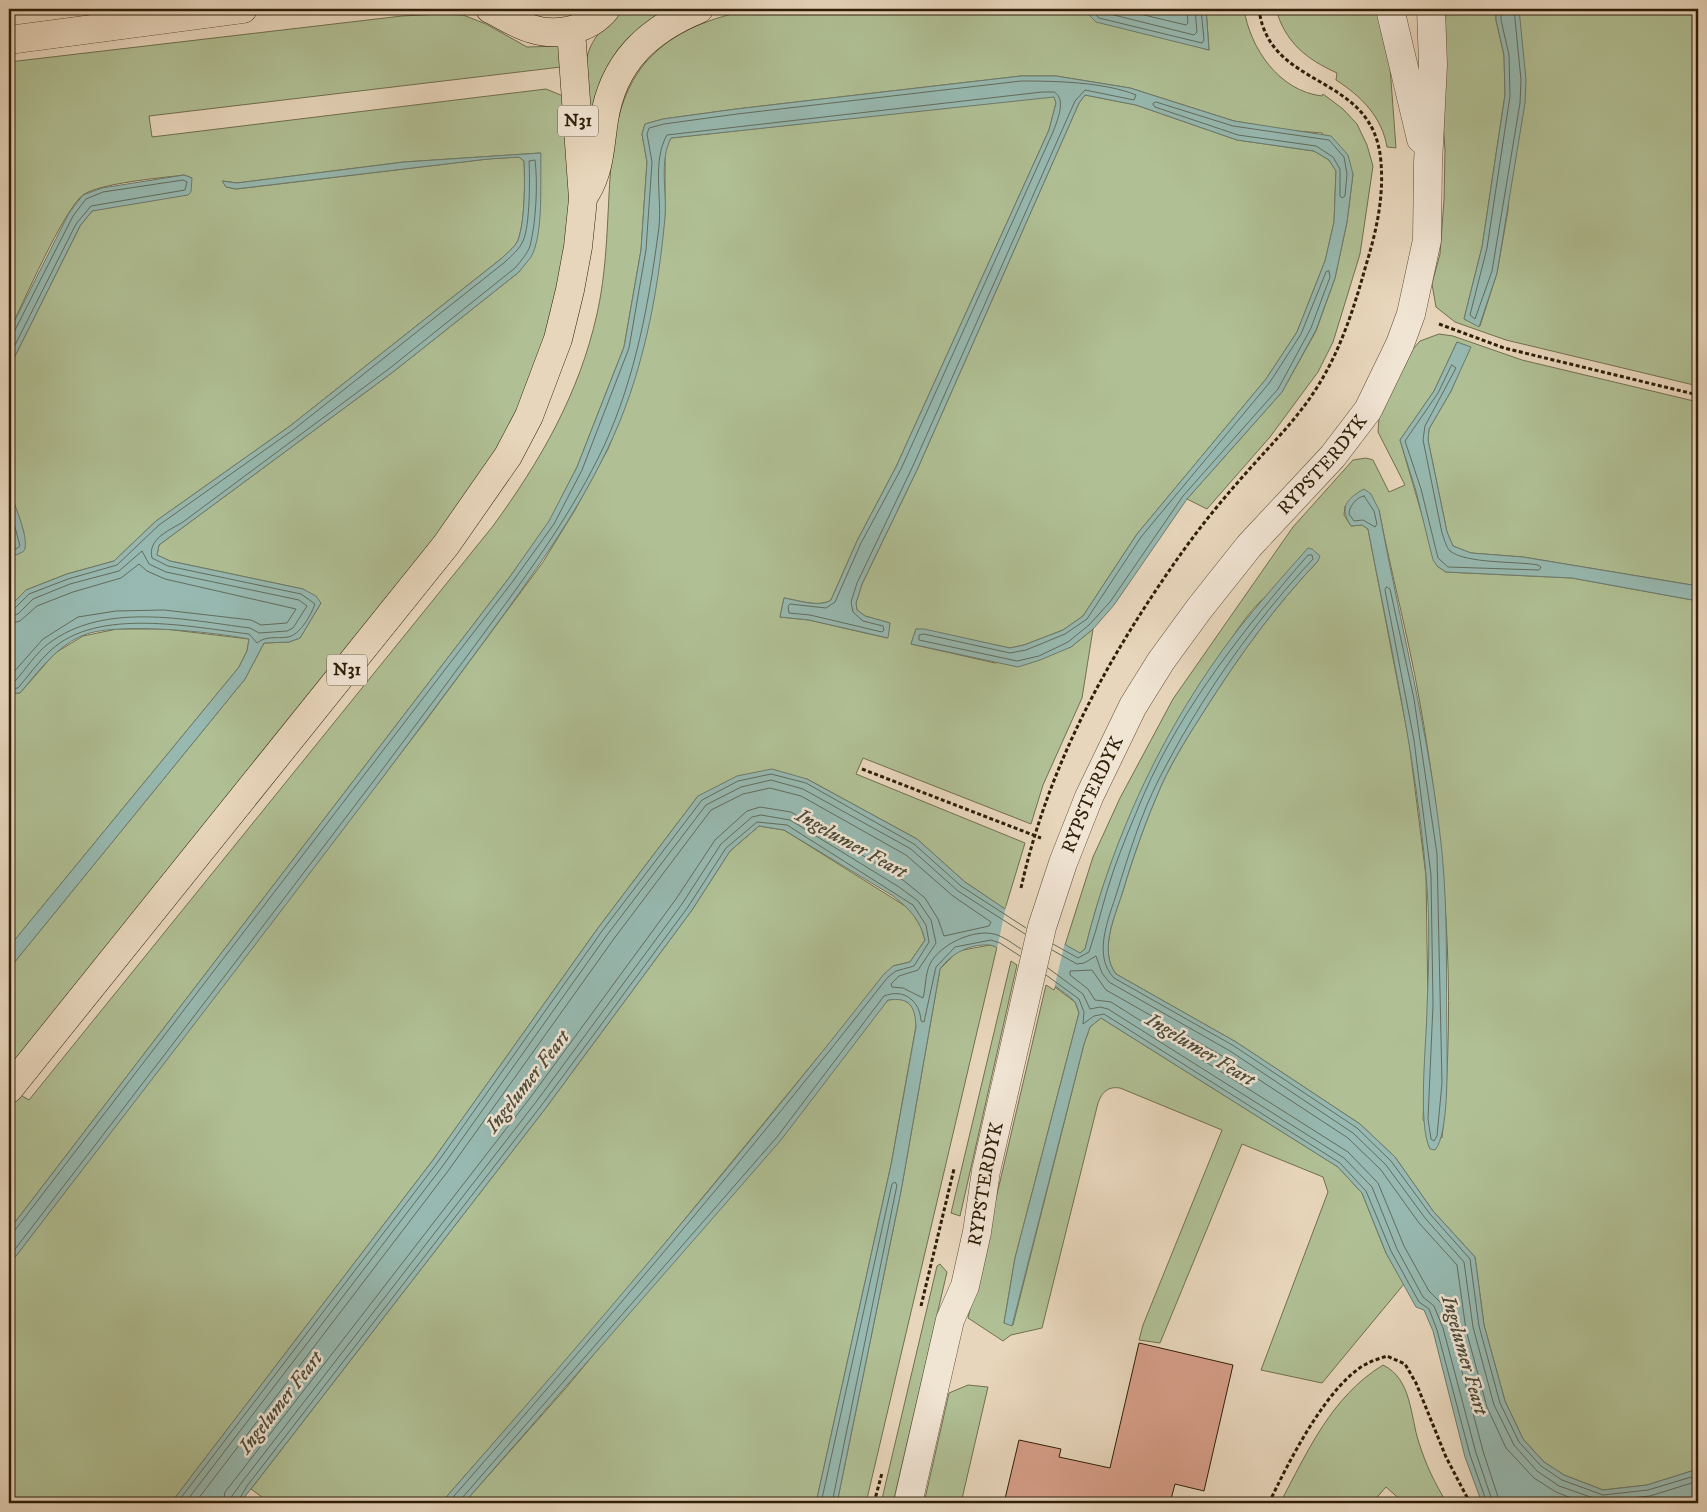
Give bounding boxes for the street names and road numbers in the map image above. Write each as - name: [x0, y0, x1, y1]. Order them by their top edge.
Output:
- road number: N31: [558, 105, 598, 136]
- street label: RYPSTERDYK: [1273, 409, 1372, 520]
- road number: N31: [327, 654, 367, 686]
- street label: RYPSTERDYK: [1057, 732, 1128, 856]
- street label: RYPSTERDYK: [963, 1119, 1008, 1248]

